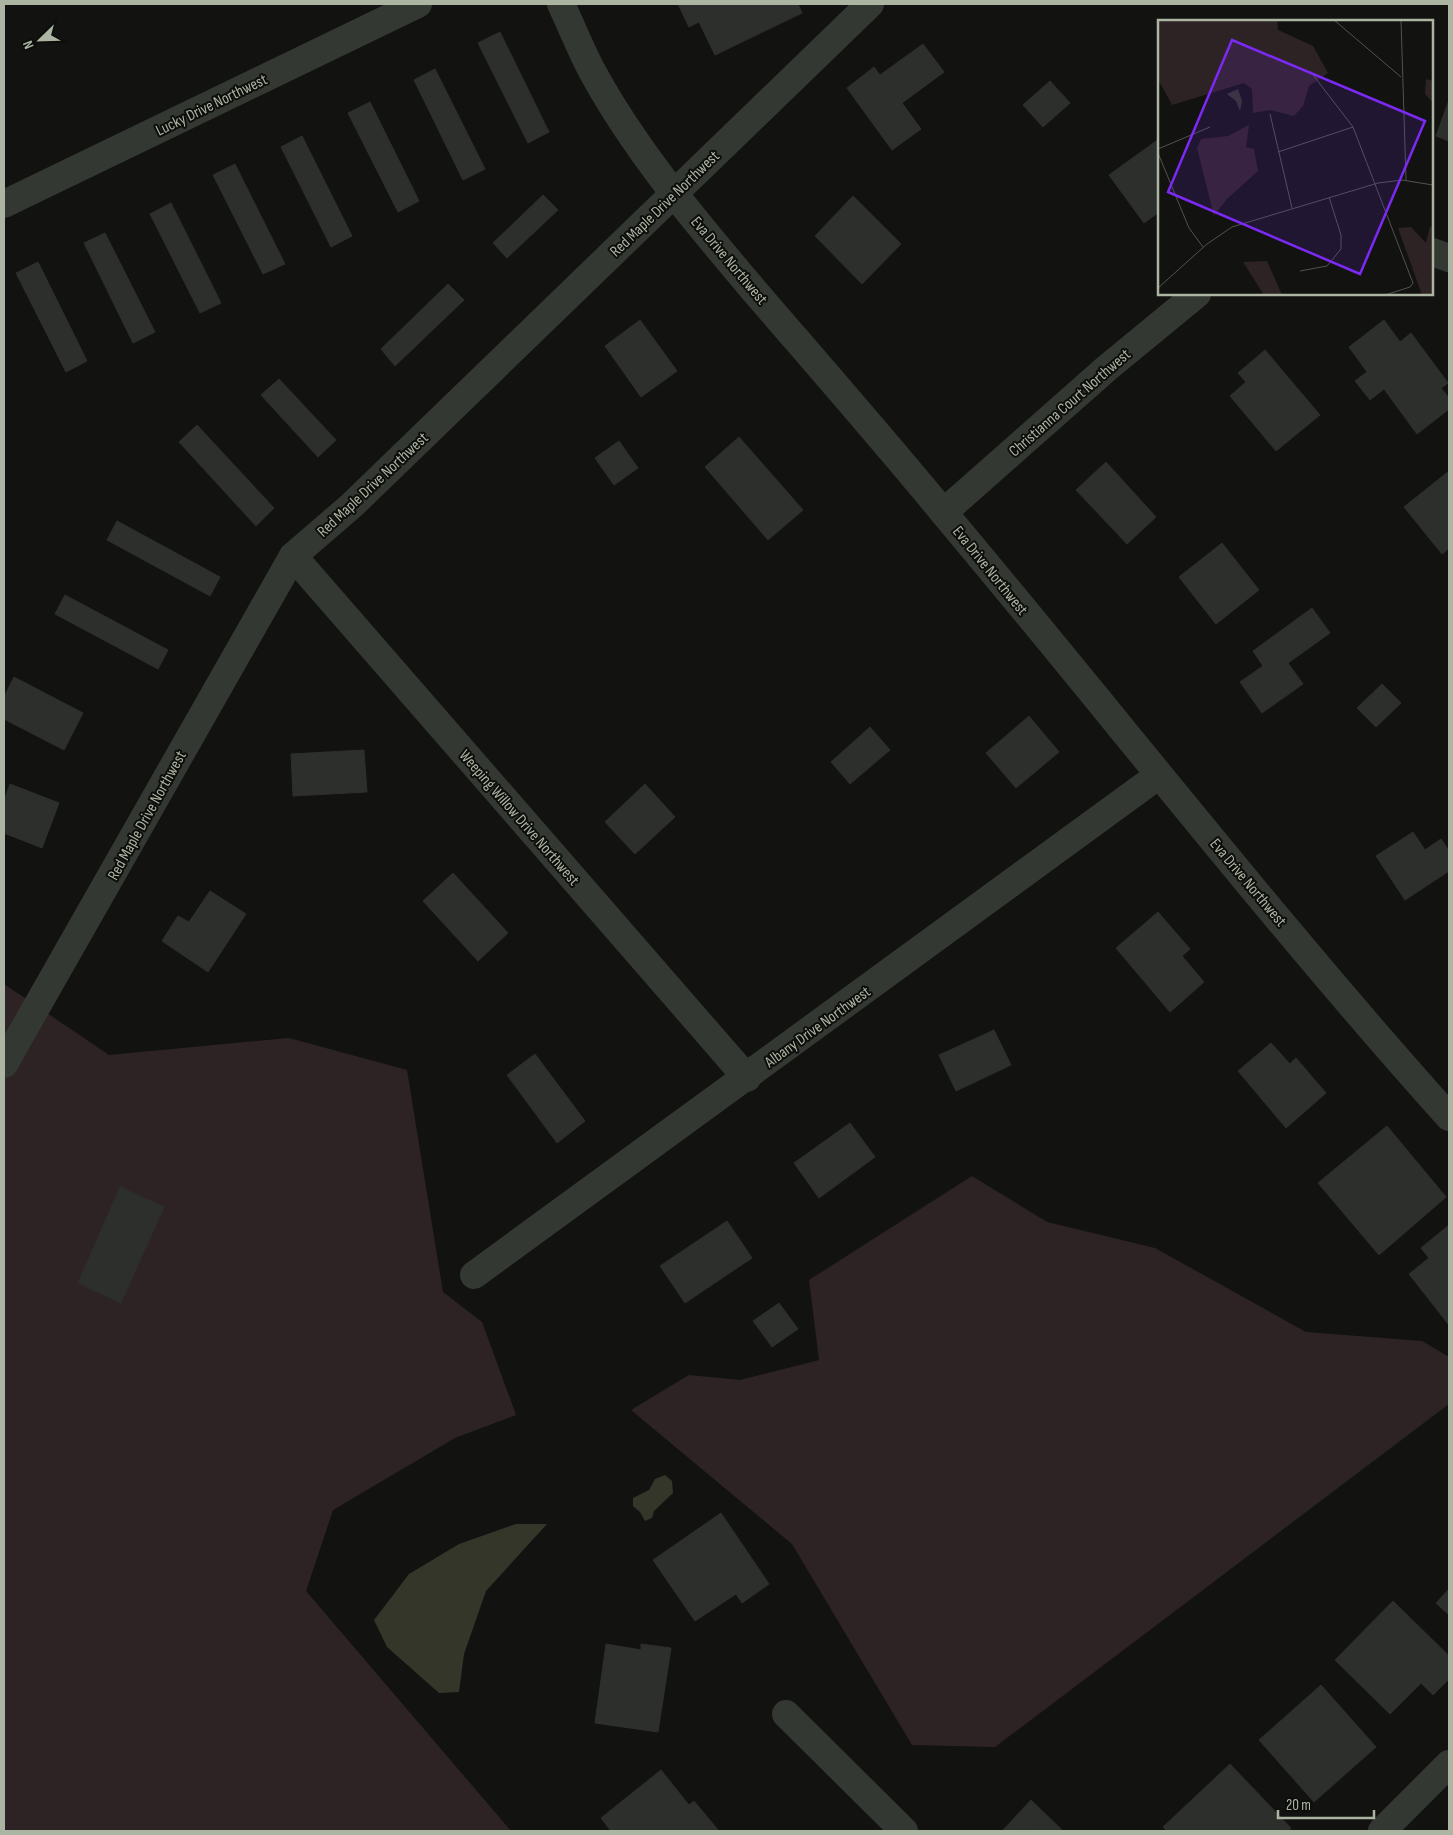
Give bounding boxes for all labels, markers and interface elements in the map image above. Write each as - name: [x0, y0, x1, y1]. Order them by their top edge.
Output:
- north arrow: [15, 15, 65, 65]
- inset map: [1158, 20, 1433, 295]
- text: N: [19, 38, 38, 52]
- street label: Lucky Drive Northwest: [153, 70, 271, 141]
- street label: Red Maple Drive Northwest: [606, 147, 724, 261]
- street label: Eva Drive Northwest: [687, 213, 771, 309]
- street label: Christianna Court Northwest: [1005, 345, 1135, 461]
- street label: Red Maple Drive Northwest: [314, 429, 433, 541]
- street label: Eva Drive Northwest: [948, 523, 1032, 619]
- street label: Weeping Willow Drive Northwest: [455, 746, 583, 890]
- street label: Red Maple Drive Northwest: [104, 748, 191, 884]
- street label: Eva Drive Northwest: [1206, 835, 1290, 931]
- street label: Albany Drive Northwest: [760, 982, 875, 1073]
- scale bar: [1278, 1788, 1374, 1820]
- text: 20 m: [1286, 1796, 1311, 1815]

